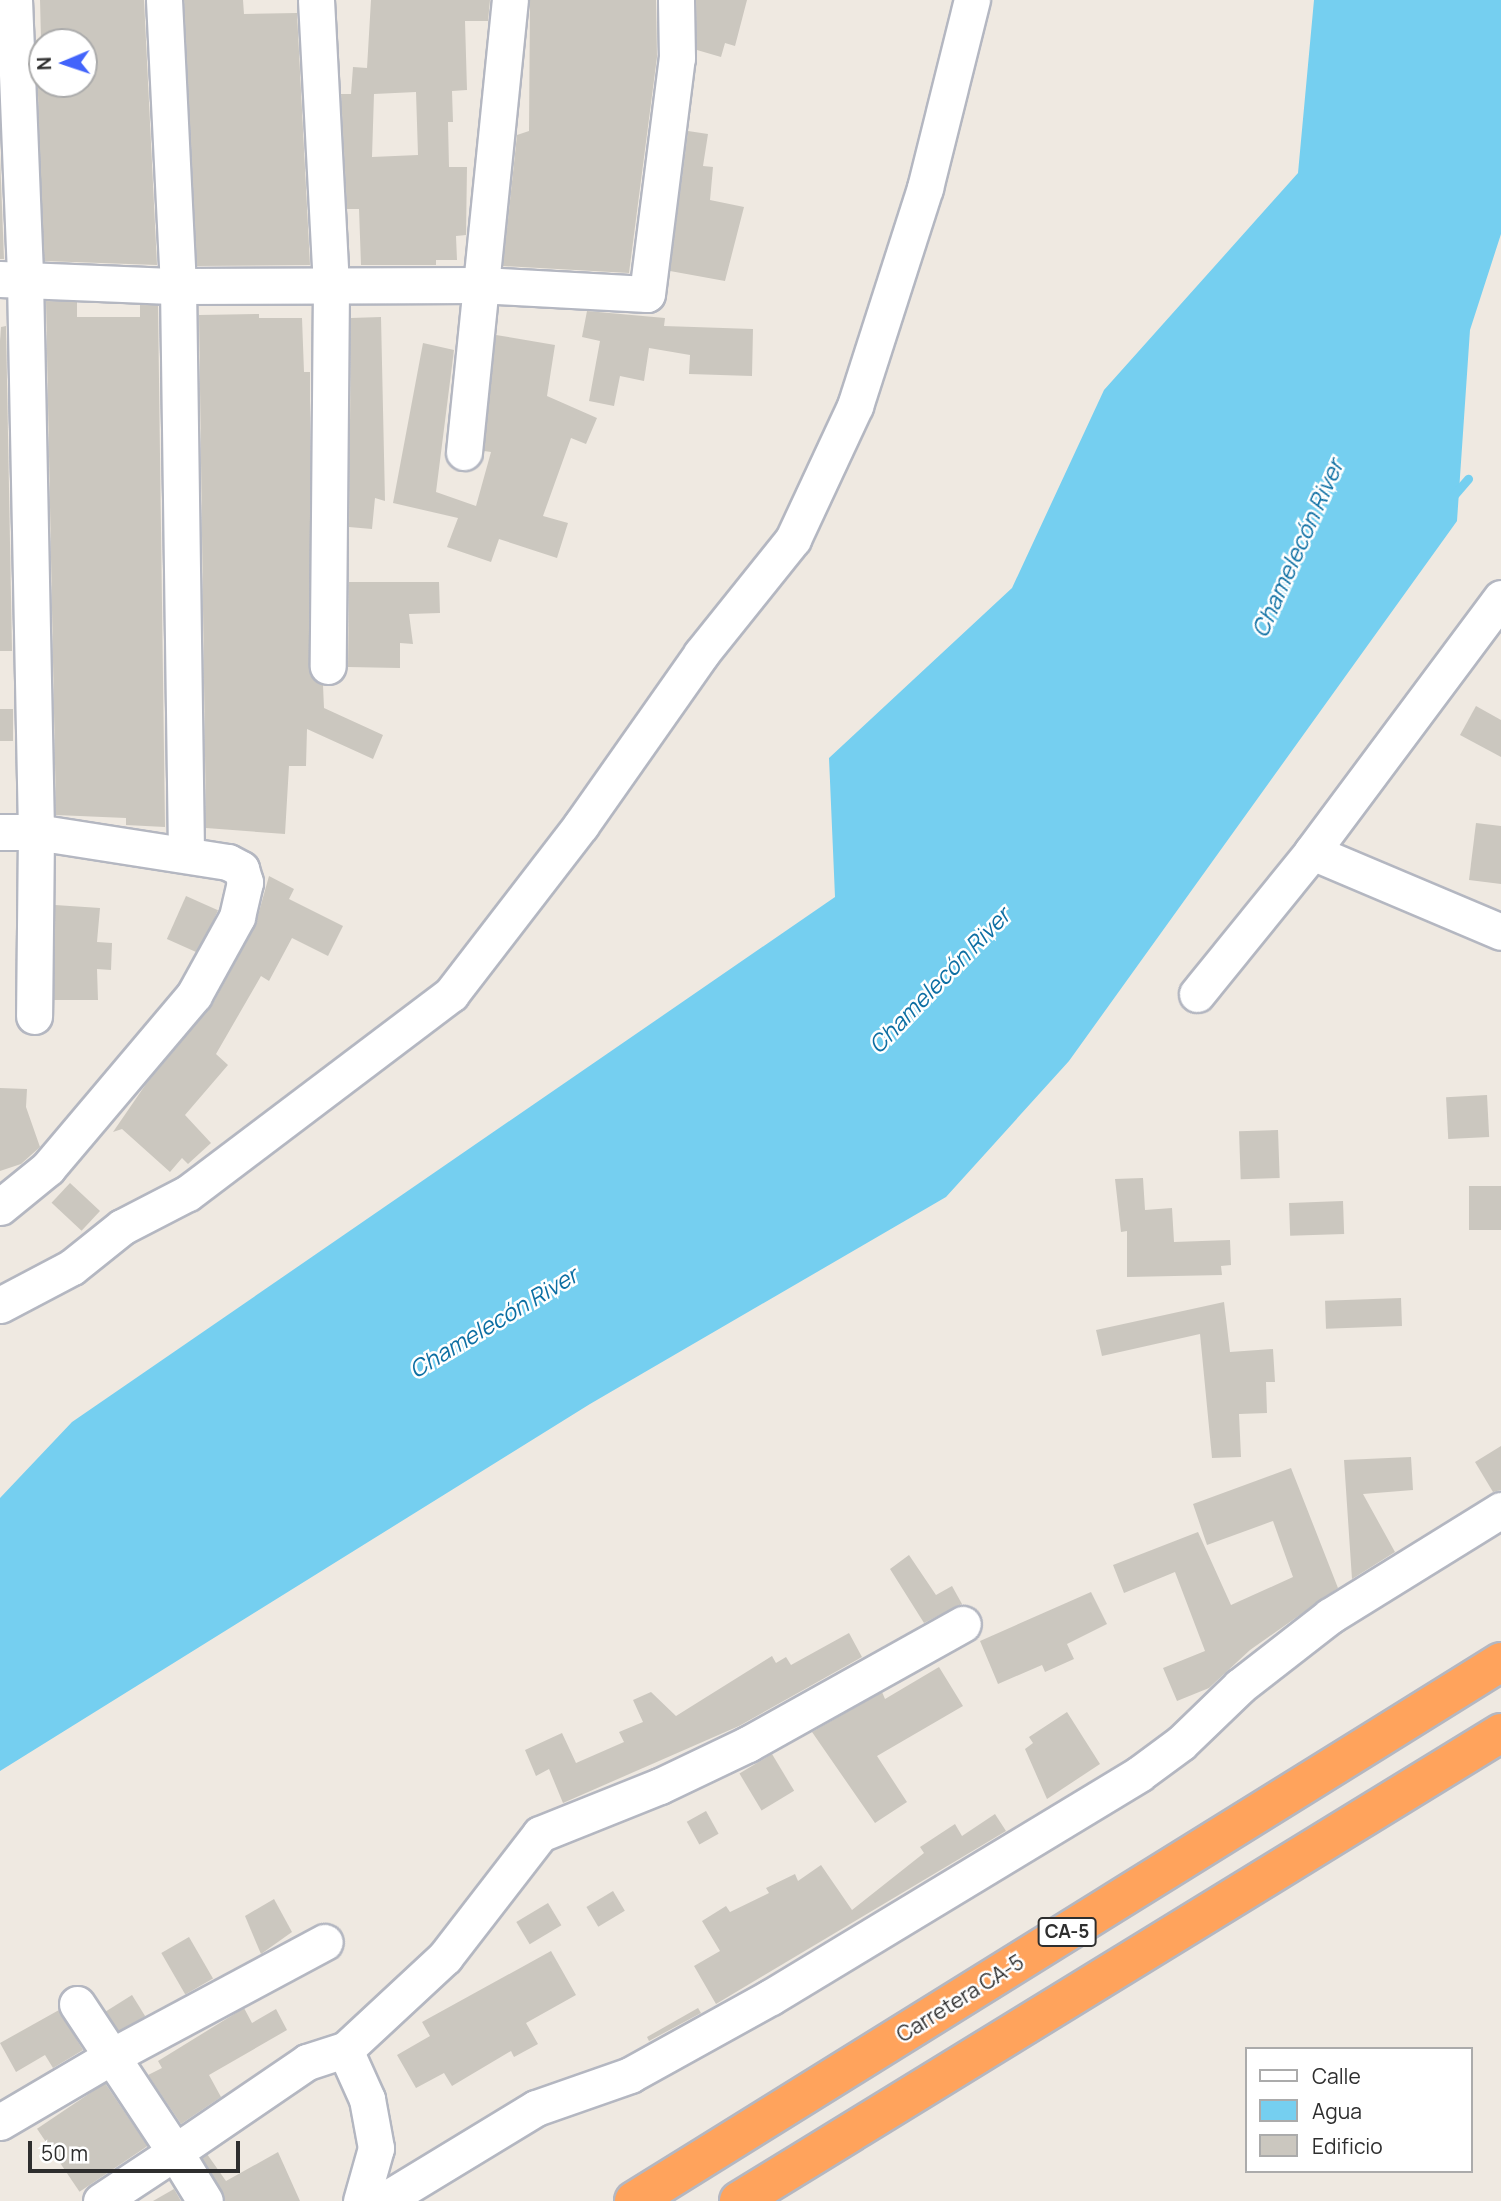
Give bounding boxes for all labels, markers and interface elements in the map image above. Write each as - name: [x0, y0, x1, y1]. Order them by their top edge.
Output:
- north arrow: [28, 28, 98, 98]
- text: N: [31, 56, 57, 71]
- water label: Chamelecón River: [1245, 455, 1349, 641]
- water label: Chamelecón River: [863, 901, 1015, 1059]
- water label: Chamelecón River: [404, 1261, 582, 1383]
- road number: CA-5: [1037, 1916, 1097, 1948]
- street label: Carretera CA-5: [892, 1949, 1028, 2047]
- legend: [1246, 2047, 1473, 2173]
- text: Calle: [1312, 2062, 1361, 2090]
- text: Agua: [1312, 2097, 1362, 2125]
- scale bar: [32, 2128, 243, 2172]
- text: Edificio: [1312, 2132, 1383, 2160]
- text: 50 m: [41, 2139, 88, 2167]

